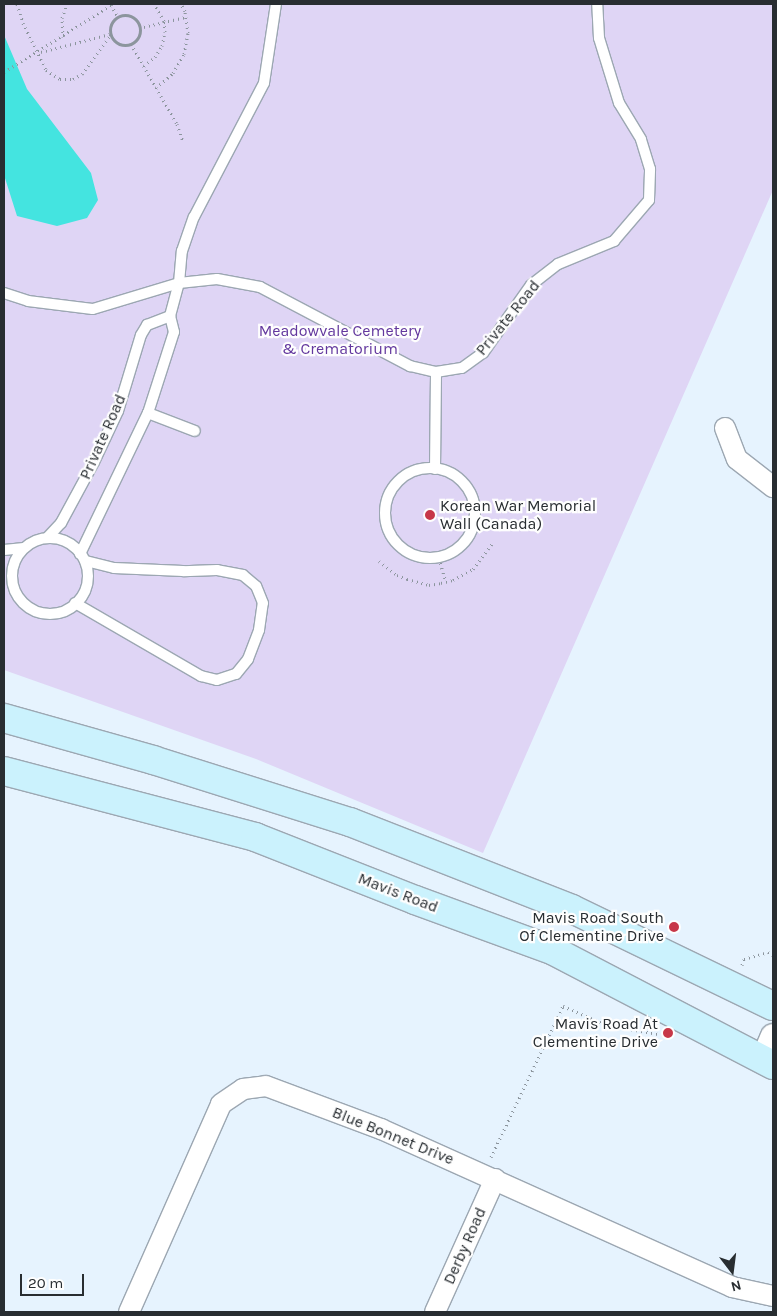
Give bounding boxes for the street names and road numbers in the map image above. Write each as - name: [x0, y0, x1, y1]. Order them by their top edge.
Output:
- street label: Private Road: [472, 277, 544, 359]
- street label: Private Road: [76, 391, 130, 483]
- street label: Mavis Road: [355, 869, 441, 917]
- street label: Blue Bonnet Drive: [329, 1103, 457, 1169]
- street label: Derby Road: [440, 1205, 490, 1287]

